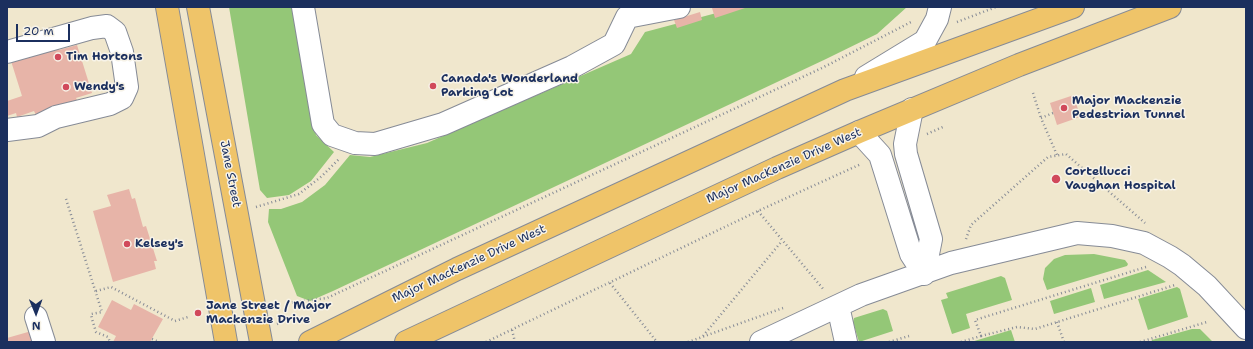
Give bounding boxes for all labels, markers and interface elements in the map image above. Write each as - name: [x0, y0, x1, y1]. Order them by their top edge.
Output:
- scale bar: [18, 16, 72, 42]
- text: 20 m: [23, 23, 54, 39]
- place label: Tim Hortons: [66, 50, 142, 64]
- marker: Tim Hortons: [53, 52, 63, 62]
- place label: Canada's Wonderland Parking Lot: [441, 72, 578, 100]
- place label: Wendy's: [74, 80, 124, 94]
- marker: Canada's Wonderland Parking Lot: [428, 81, 438, 91]
- marker: Wendy's: [61, 82, 71, 92]
- place label: Major Mackenzie Pedestrian Tunnel: [1072, 94, 1185, 122]
- marker: Major Mackenzie Pedestrian Tunnel: [1059, 103, 1069, 113]
- street label: Major MacKenzie Drive West: [704, 125, 864, 207]
- street label: Jane Street: [216, 139, 244, 209]
- place label: Cortellucci Vaughan Hospital: [1065, 165, 1176, 193]
- marker: Cortellucci Vaughan Hospital: [1050, 173, 1062, 185]
- street label: Major MacKenzie Drive West: [390, 222, 548, 306]
- place label: Kelsey's: [135, 237, 184, 251]
- marker: Kelsey's: [122, 239, 132, 249]
- north arrow: [16, 293, 56, 333]
- place label: Jane Street / Major Mackenzie Drive: [206, 299, 331, 327]
- marker: Jane Street / Major Mackenzie Drive: [193, 308, 203, 318]
- text: N: [32, 318, 41, 333]

